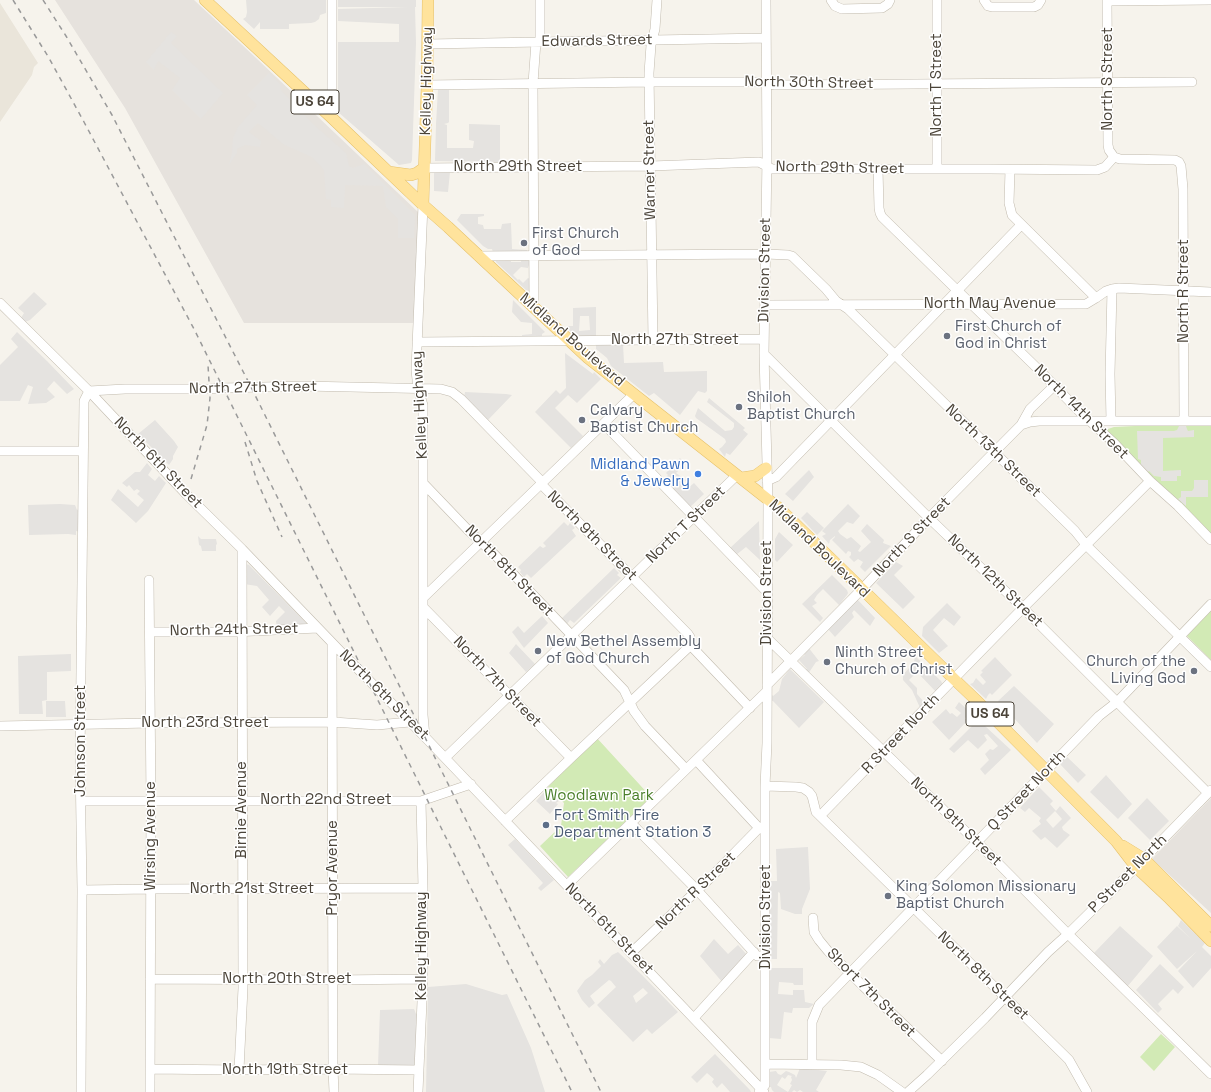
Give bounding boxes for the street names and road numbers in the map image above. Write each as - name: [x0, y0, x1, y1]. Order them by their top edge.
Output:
- street label: Kelley Highway: [417, 26, 437, 136]
- street label: North S Street: [1099, 27, 1117, 131]
- street label: Edwards Street: [541, 31, 653, 51]
- street label: North T Street: [928, 33, 946, 137]
- street label: North 30th Street: [744, 73, 874, 93]
- road number: US 64: [291, 90, 339, 114]
- street label: Warner Street: [640, 120, 660, 220]
- street label: North 29th Street: [454, 158, 582, 176]
- street label: North 29th Street: [775, 158, 905, 178]
- street label: Division Street: [755, 217, 775, 323]
- street label: North R Street: [1175, 239, 1193, 343]
- street label: Midland Boulevard: [516, 289, 628, 391]
- street label: North May Avenue: [924, 295, 1056, 313]
- street label: North 27th Street: [611, 331, 739, 349]
- street label: Kelley Highway: [408, 350, 432, 460]
- street label: North 14th Street: [1030, 361, 1132, 463]
- street label: North 27th Street: [189, 378, 317, 398]
- street label: North 13th Street: [941, 401, 1045, 501]
- street label: North 6th Street: [110, 414, 206, 512]
- street label: North T Street: [643, 483, 729, 567]
- street label: North 9th Street: [543, 487, 641, 585]
- street label: North S Street: [869, 493, 955, 581]
- street label: Midland Boulevard: [765, 496, 873, 602]
- street label: North 8th Street: [461, 522, 557, 620]
- street label: North 12th Street: [943, 531, 1047, 631]
- street label: Division Street: [758, 540, 776, 646]
- street label: North 24th Street: [170, 620, 298, 640]
- street label: North 7th Street: [449, 633, 545, 731]
- street label: North 6th Street: [335, 646, 433, 744]
- street label: Johnson Street: [72, 685, 90, 797]
- street label: R Street North: [858, 690, 944, 778]
- road number: US 64: [966, 702, 1014, 726]
- street label: North 23rd Street: [141, 714, 269, 732]
- street label: Q Street North: [984, 747, 1070, 835]
- street label: Birnie Avenue: [233, 761, 251, 859]
- street label: North 9th Street: [907, 774, 1005, 870]
- street label: Wirsing Avenue: [142, 781, 160, 891]
- street label: North 22nd Street: [260, 791, 392, 809]
- street label: Pryor Avenue: [324, 820, 342, 916]
- street label: P Street North: [1085, 831, 1171, 917]
- street label: North R Street: [652, 848, 740, 934]
- street label: Division Street: [757, 864, 775, 970]
- street label: North 21st Street: [190, 880, 314, 898]
- street label: North 6th Street: [561, 880, 657, 978]
- street label: Kelley Highway: [413, 892, 431, 1000]
- street label: North 8th Street: [934, 928, 1032, 1024]
- street label: Short 7th Street: [823, 945, 919, 1041]
- street label: North 20th Street: [222, 970, 352, 988]
- street label: North 19th Street: [222, 1061, 348, 1079]

